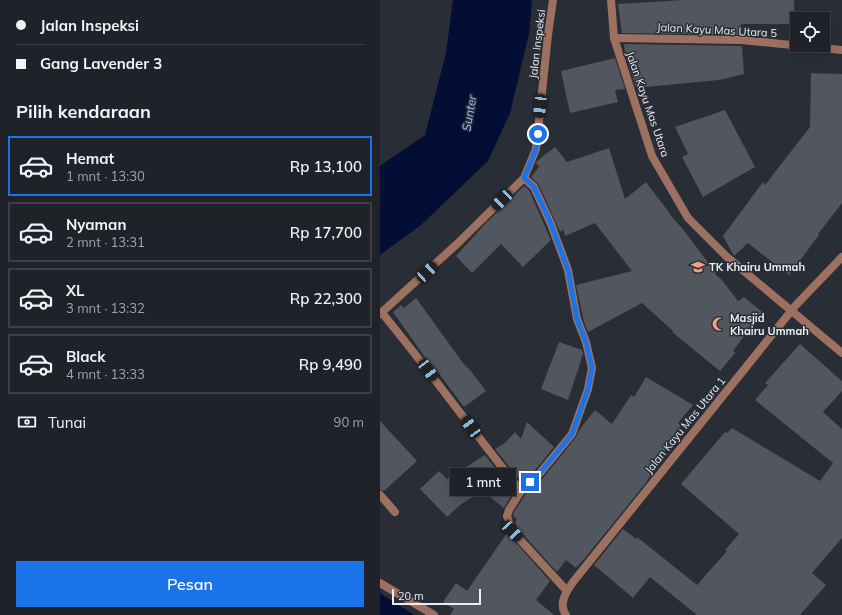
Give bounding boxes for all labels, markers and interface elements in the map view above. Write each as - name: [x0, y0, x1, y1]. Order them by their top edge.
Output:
- street label: Jalan Inspeksi: [526, 9, 548, 79]
- map controls: [790, 12, 830, 52]
- button: locate: [790, 12, 830, 52]
- text: Jalan Inspeksi: [40, 16, 139, 35]
- street label: Jalan Kayu Mas Utara 5: [657, 20, 778, 40]
- street label: Jalan Kayu Mas Utara: [623, 49, 673, 159]
- text: Gang Lavender 3: [40, 54, 162, 73]
- water label: Sunter: [458, 93, 480, 132]
- car: [533, 93, 547, 119]
- text: Pilih kendaraan: [16, 100, 151, 123]
- route start: [529, 125, 547, 143]
- icon: car: [18, 148, 54, 184]
- text: Hemat: [66, 149, 114, 168]
- text: Rp 13,100: [290, 157, 362, 176]
- text: 1 mnt · 13:30: [66, 168, 145, 184]
- car: [489, 187, 515, 213]
- icon: car: [18, 214, 54, 250]
- text: Nyaman: [66, 215, 126, 234]
- text: Rp 17,700: [290, 223, 362, 242]
- text: 2 mnt · 13:31: [66, 234, 145, 250]
- car: [414, 259, 440, 285]
- school or university icon: TK Khairu Ummah: [690, 259, 706, 275]
- place label: TK Khairu Ummah: [709, 260, 805, 274]
- icon: car: [18, 280, 54, 316]
- text: XL: [66, 281, 84, 300]
- text: Rp 22,300: [290, 289, 362, 308]
- text: 3 mnt · 13:32: [66, 300, 145, 316]
- place label: Masjid Khairu Ummah: [730, 311, 809, 338]
- mosque icon: Masjid Khairu Ummah: [711, 316, 727, 332]
- icon: car: [18, 346, 54, 382]
- text: Black: [66, 347, 105, 366]
- text: Rp 9,490: [299, 355, 362, 374]
- car: [416, 357, 440, 383]
- text: 4 mnt · 13:33: [66, 366, 145, 382]
- street label: Jalan Kayu Mas Utara 1: [642, 374, 728, 476]
- icon: cash: [16, 411, 38, 433]
- text: Tunai: [48, 413, 86, 432]
- text: 90 m: [334, 414, 364, 430]
- car: [459, 414, 483, 440]
- callout: 1 mnt: [450, 468, 516, 496]
- route end: [521, 473, 539, 491]
- text: 1 mnt: [465, 474, 501, 490]
- car: [499, 518, 525, 544]
- button: Pesan: [16, 561, 364, 607]
- scale bar: [392, 587, 481, 606]
- text: 20 m: [398, 589, 424, 603]

